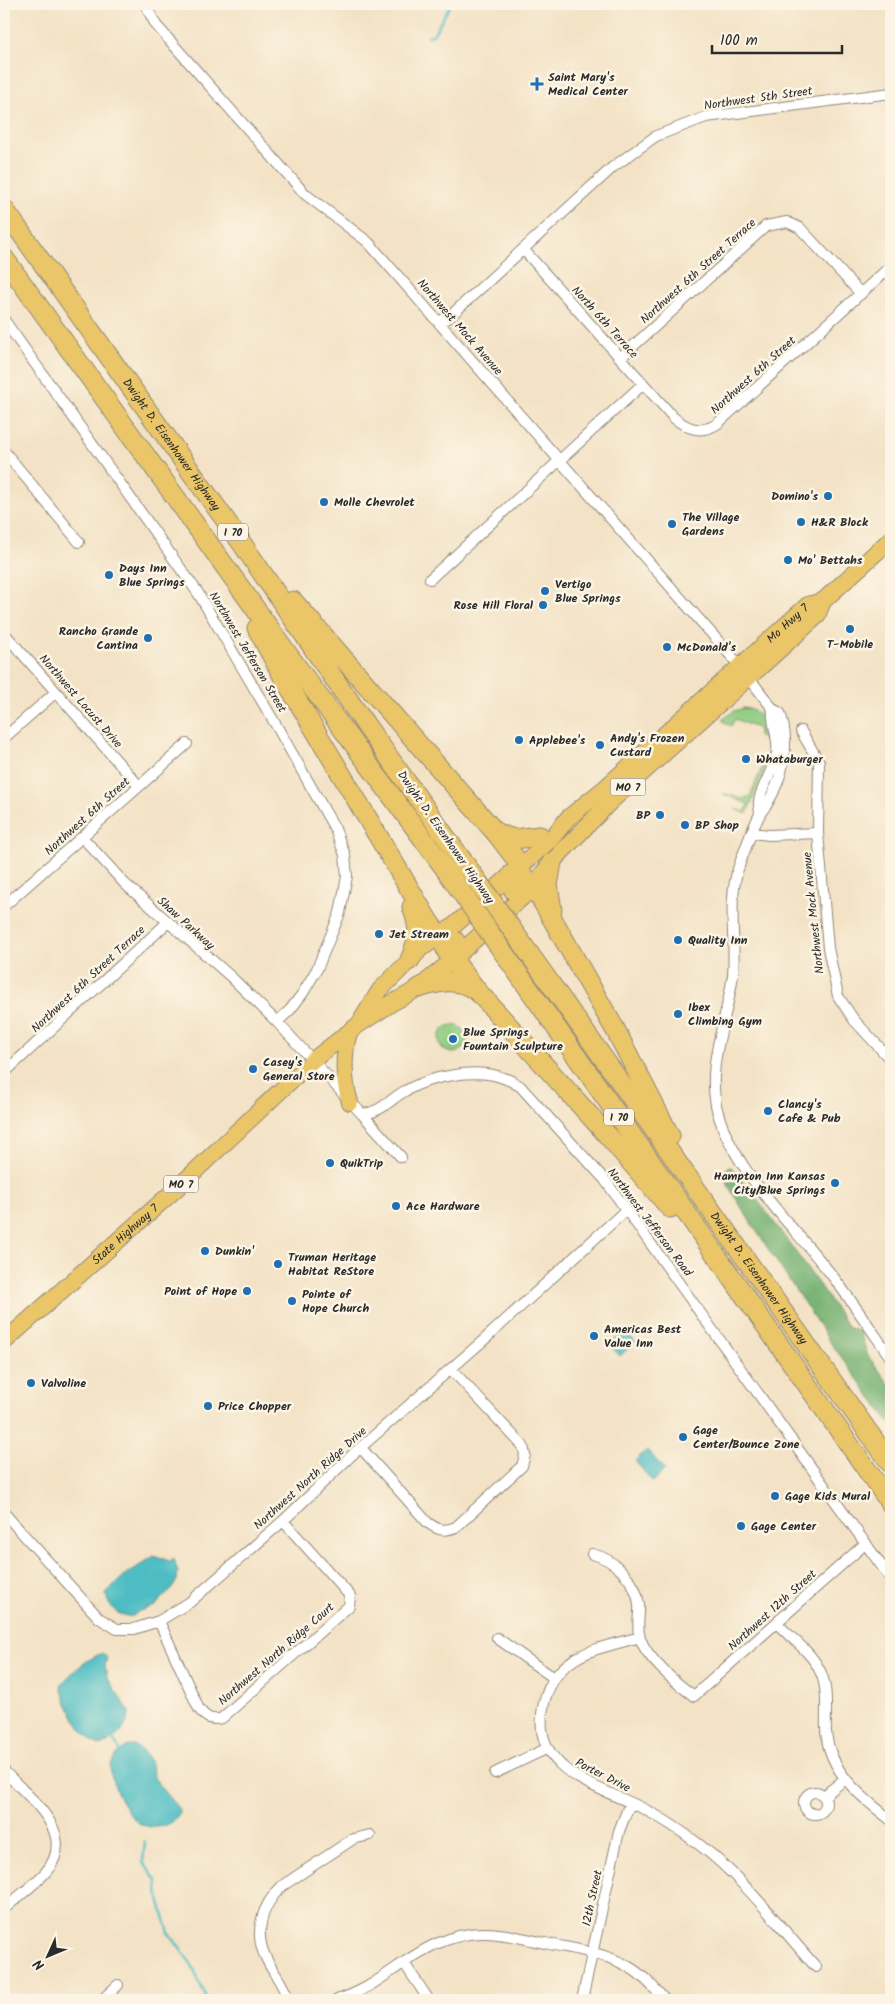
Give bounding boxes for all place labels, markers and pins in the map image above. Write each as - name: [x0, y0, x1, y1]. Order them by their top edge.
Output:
- place label: Saint Mary's Medical Center: [548, 68, 628, 101]
- marker: Saint Mary's Medical Center: [530, 77, 544, 91]
- place label: Domino's: [771, 487, 818, 506]
- marker: Domino's: [822, 490, 834, 502]
- place label: Molle Chevrolet: [334, 493, 415, 512]
- marker: Molle Chevrolet: [318, 496, 330, 508]
- place label: The Village Gardens: [682, 508, 740, 541]
- place label: H&R Block: [811, 513, 869, 532]
- marker: H&R Block: [795, 516, 807, 528]
- marker: The Village Gardens: [666, 518, 678, 530]
- place label: Mo' Bettahs: [798, 551, 863, 570]
- marker: Mo' Bettahs: [782, 554, 794, 566]
- place label: Days Inn Blue Springs: [119, 559, 185, 592]
- marker: Days Inn Blue Springs: [103, 569, 115, 581]
- place label: Vertigo Blue Springs: [555, 575, 621, 608]
- marker: Vertigo Blue Springs: [539, 585, 551, 597]
- place label: Rose Hill Floral: [453, 596, 534, 615]
- marker: Rose Hill Floral: [537, 599, 549, 611]
- place label: Rancho Grande Cantina: [59, 622, 138, 655]
- marker: T-Mobile: [844, 623, 856, 635]
- marker: Rancho Grande Cantina: [142, 632, 154, 644]
- place label: T-Mobile: [827, 635, 873, 654]
- place label: McDonald's: [677, 638, 736, 657]
- marker: McDonald's: [661, 641, 673, 653]
- place label: Andy's Frozen Custard: [610, 729, 685, 762]
- place label: Applebee's: [529, 731, 586, 750]
- marker: Applebee's: [513, 734, 525, 746]
- marker: Andy's Frozen Custard: [594, 739, 606, 751]
- place label: Whataburger: [756, 750, 823, 769]
- marker: Whataburger: [740, 753, 752, 765]
- place label: BP: [636, 806, 650, 825]
- marker: BP: [654, 809, 666, 821]
- place label: BP Shop: [695, 816, 740, 835]
- marker: BP Shop: [679, 819, 691, 831]
- place label: Jet Stream: [389, 925, 449, 944]
- marker: Jet Stream: [373, 928, 385, 940]
- place label: Quality Inn: [688, 931, 748, 950]
- marker: Quality Inn: [672, 934, 684, 946]
- place label: Ibex Climbing Gym: [688, 998, 762, 1031]
- marker: Ibex Climbing Gym: [672, 1008, 684, 1020]
- place label: Blue Springs Fountain Sculpture: [463, 1023, 563, 1056]
- marker: Blue Springs Fountain Sculpture: [447, 1033, 459, 1045]
- place label: Casey's General Store: [263, 1053, 335, 1086]
- marker: Casey's General Store: [247, 1063, 259, 1075]
- place label: Clancy's Cafe & Pub: [778, 1095, 841, 1128]
- marker: Clancy's Cafe & Pub: [762, 1105, 774, 1117]
- place label: QuikTrip: [340, 1154, 384, 1173]
- marker: QuikTrip: [324, 1157, 336, 1169]
- place label: Hampton Inn Kansas City/Blue Springs: [714, 1167, 825, 1200]
- marker: Hampton Inn Kansas City/Blue Springs: [829, 1177, 841, 1189]
- place label: Ace Hardware: [406, 1197, 480, 1216]
- marker: Ace Hardware: [390, 1200, 402, 1212]
- place label: Dunkin': [215, 1242, 255, 1261]
- marker: Dunkin': [199, 1245, 211, 1257]
- place label: Truman Heritage Habitat ReStore: [288, 1248, 376, 1281]
- marker: Truman Heritage Habitat ReStore: [272, 1258, 284, 1270]
- place label: Point of Hope: [164, 1282, 237, 1301]
- marker: Point of Hope: [241, 1285, 253, 1297]
- place label: Pointe of Hope Church: [302, 1285, 369, 1318]
- marker: Pointe of Hope Church: [286, 1295, 298, 1307]
- place label: Americas Best Value Inn: [604, 1320, 682, 1353]
- marker: Americas Best Value Inn: [588, 1330, 600, 1342]
- place label: Valvoline: [41, 1374, 86, 1393]
- marker: Valvoline: [25, 1377, 37, 1389]
- place label: Price Chopper: [218, 1397, 292, 1416]
- marker: Price Chopper: [202, 1400, 214, 1412]
- place label: Gage Center/Bounce Zone: [693, 1421, 800, 1454]
- marker: Gage Center/Bounce Zone: [677, 1431, 689, 1443]
- place label: Gage Kids Mural: [785, 1487, 871, 1506]
- marker: Gage Kids Mural: [769, 1490, 781, 1502]
- place label: Gage Center: [751, 1517, 817, 1536]
- marker: Gage Center: [735, 1520, 747, 1532]

